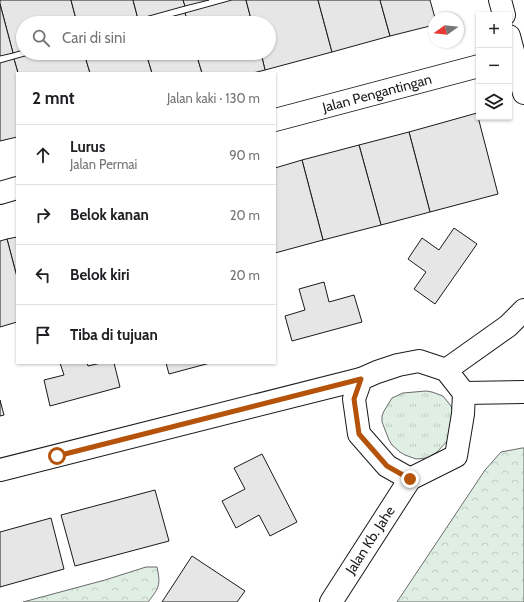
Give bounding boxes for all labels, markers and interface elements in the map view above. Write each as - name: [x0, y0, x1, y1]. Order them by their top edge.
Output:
- north arrow: [428, 12, 464, 48]
- map controls: [476, 12, 512, 120]
- button: +: [476, 12, 512, 48]
- search box: [16, 16, 276, 60]
- icon: search: [30, 27, 52, 49]
- text: Cari di sini: [62, 29, 126, 47]
- button: −: [476, 48, 512, 84]
- street label: Jalan Pengantingan: [319, 70, 434, 116]
- button: layers: [476, 84, 512, 120]
- text: 2 mnt: [32, 88, 75, 108]
- text: Jalan kaki · 130 m: [167, 90, 260, 106]
- text: Lurus: [70, 138, 105, 156]
- icon: ahead: [32, 144, 54, 166]
- text: 90 m: [229, 147, 260, 163]
- text: Jalan Permai: [70, 156, 137, 172]
- icon: right: [32, 204, 54, 226]
- text: Belok kanan: [70, 206, 149, 224]
- text: 20 m: [230, 207, 260, 223]
- icon: left: [32, 264, 54, 286]
- text: Belok kiri: [70, 266, 130, 284]
- text: 20 m: [230, 267, 260, 283]
- icon: arrive: [32, 324, 54, 346]
- text: Tiba di tujuan: [70, 326, 158, 344]
- route start: [48, 447, 66, 465]
- route end: [401, 470, 419, 488]
- street label: Jalan Kb. Jahe: [341, 503, 399, 578]

